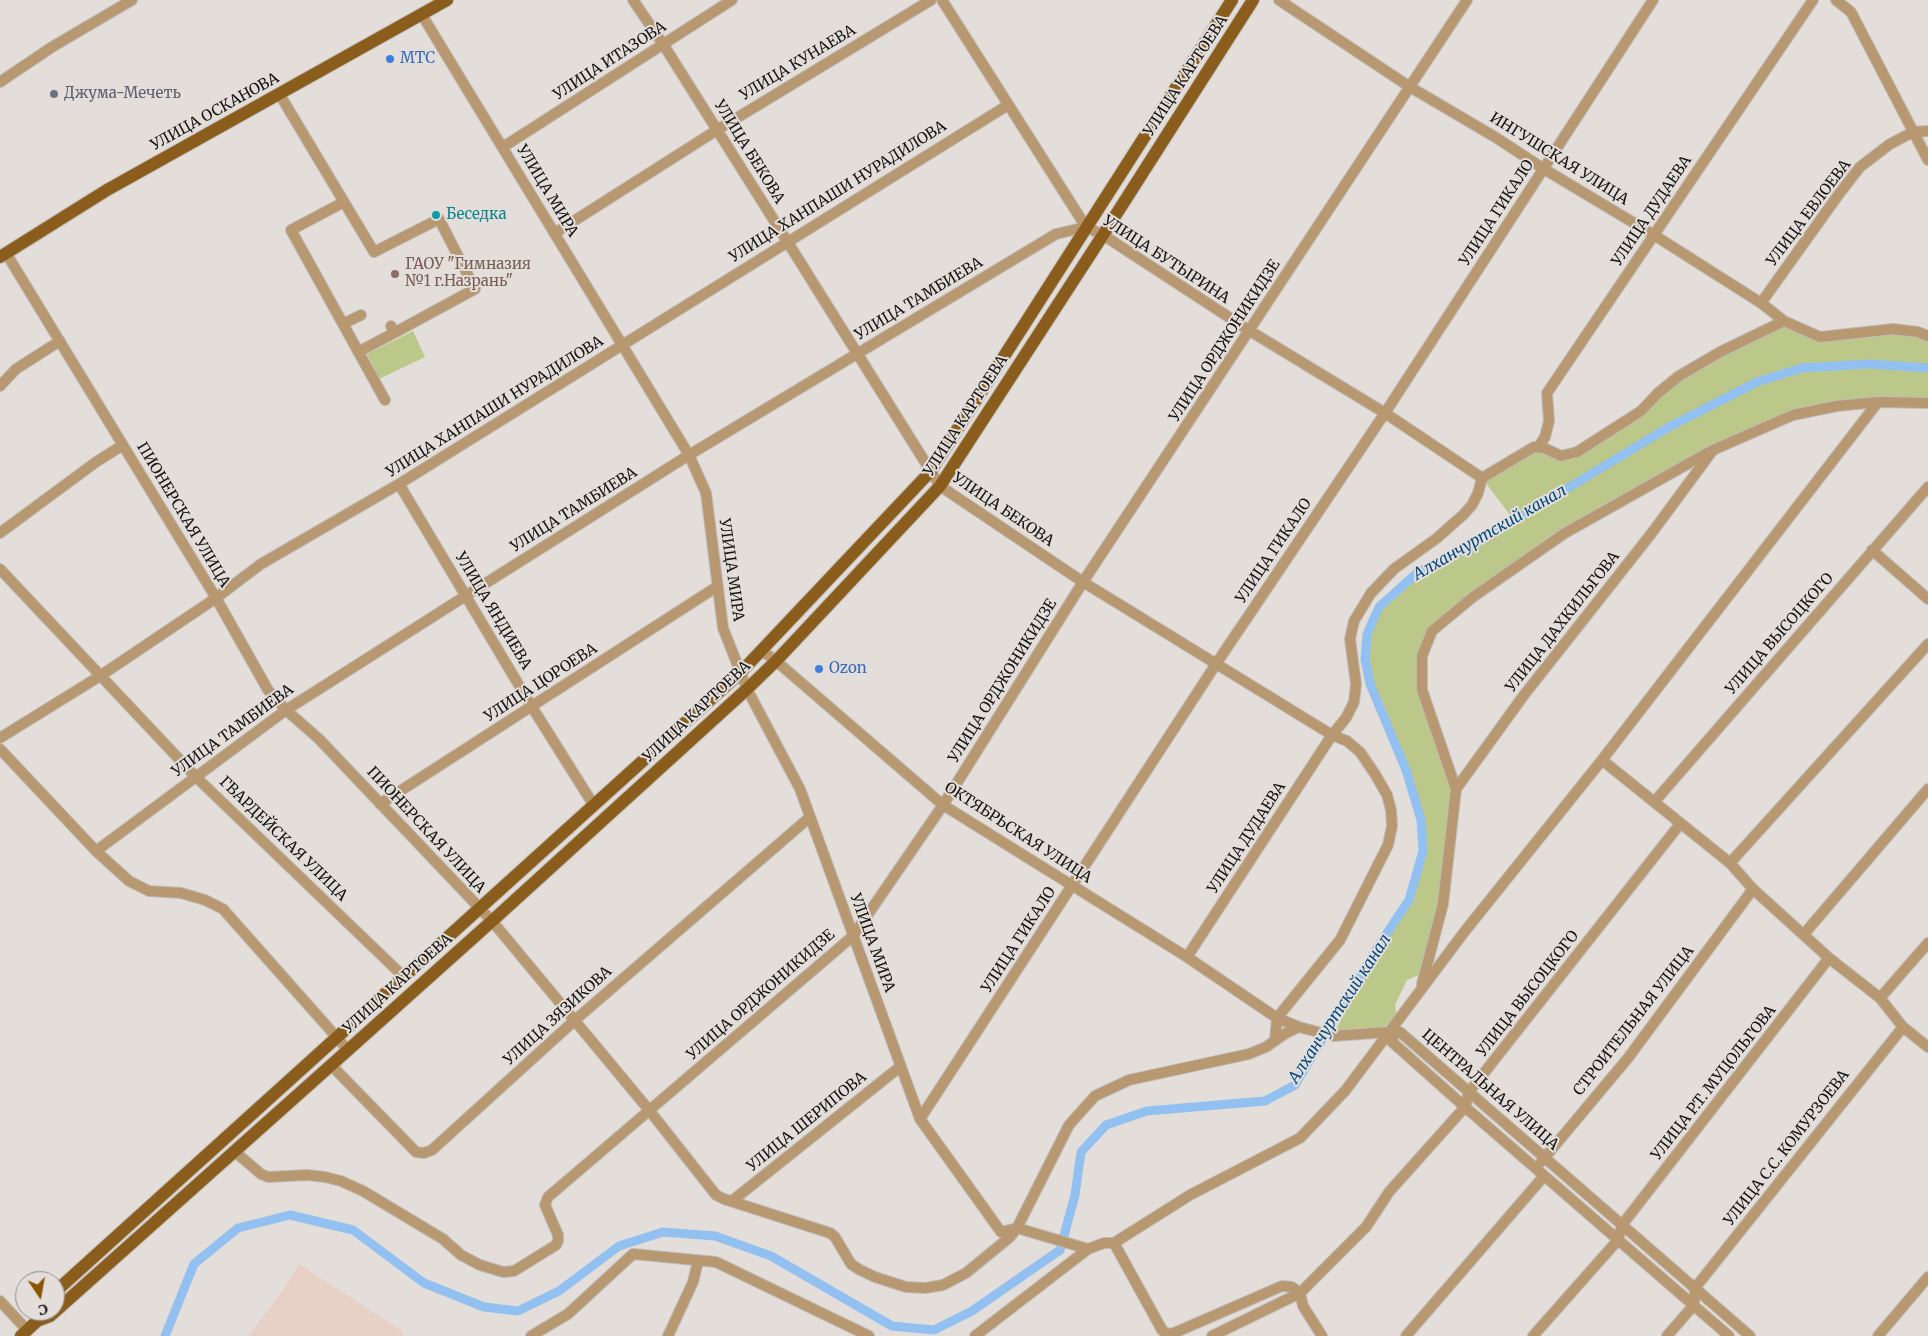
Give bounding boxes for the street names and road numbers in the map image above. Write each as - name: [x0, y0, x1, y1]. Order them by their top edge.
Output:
- street label: УЛИЦА КАРТОЕВА: [1140, 12, 1232, 140]
- street label: УЛИЦА ИТАЗОВА: [550, 18, 670, 104]
- street label: УЛИЦА КУНАЕВА: [737, 21, 859, 105]
- street label: УЛИЦА ОСКАНОВА: [148, 69, 282, 155]
- street label: УЛИЦА БЕКОВА: [710, 97, 788, 207]
- street label: ИНГУШСКАЯ УЛИЦА: [1486, 109, 1632, 209]
- street label: УЛИЦА ХАНПАШИ НУРАДИЛОВА: [726, 118, 950, 266]
- street label: УЛИЦА МИРА: [513, 142, 581, 240]
- street label: УЛИЦА ДУДАЕВА: [1608, 152, 1696, 270]
- street label: УЛИЦА ЕВЛОЕВА: [1763, 156, 1855, 270]
- street label: УЛИЦА ГИКАЛО: [1456, 157, 1538, 269]
- street label: УЛИЦА БУТЫРИНА: [1099, 212, 1233, 308]
- street label: УЛИЦА ТАМБИЕВА: [852, 254, 986, 344]
- street label: УЛИЦА ОРДЖОНИКИДЗЕ: [1166, 257, 1284, 425]
- street label: УЛИЦА ХАНПАШИ НУРАДИЛОВА: [383, 333, 607, 481]
- street label: УЛИЦА КАРТОЕВА: [920, 352, 1012, 480]
- street label: ПИОНЕРСКАЯ УЛИЦА: [132, 439, 234, 591]
- street label: УЛИЦА ТАМБИЕВА: [507, 464, 641, 556]
- street label: УЛИЦА БЕКОВА: [949, 469, 1057, 551]
- street label: УЛИЦА ГИКАЛО: [1232, 495, 1316, 607]
- street label: УЛИЦА МИРА: [715, 517, 747, 623]
- street label: УЛИЦА ДАХКИЛЬГОВА: [1502, 548, 1624, 696]
- street label: УЛИЦА ЯНДИЕВА: [451, 549, 535, 673]
- street label: УЛИЦА ВЫСОЦКОГО: [1722, 570, 1838, 698]
- street label: УЛИЦА ОРДЖОНИКИДЗЕ: [945, 596, 1061, 766]
- street label: УЛИЦА ЦОРОЕВА: [481, 640, 601, 726]
- street label: УЛИЦА КАРТОЕВА: [639, 657, 755, 767]
- street label: УЛИЦА ТАМБИЕВА: [169, 681, 297, 781]
- street label: ПИОНЕРСКАЯ УЛИЦА: [363, 763, 489, 897]
- street label: ГВАРДЕЙСКАЯ УЛИЦА: [215, 773, 351, 905]
- street label: ОКТЯБРЬСКАЯ УЛИЦА: [941, 779, 1095, 887]
- street label: УЛИЦА ДУДАЕВА: [1204, 779, 1290, 897]
- street label: УЛИЦА ГИКАЛО: [978, 884, 1060, 996]
- street label: УЛИЦА МИРА: [846, 891, 898, 995]
- street label: УЛИЦА ОРДЖОНИКИДЗЕ: [684, 926, 838, 1064]
- street label: УЛИЦА ВЫСОЦКОГО: [1473, 927, 1583, 1061]
- street label: УЛИЦА КАРТОЕВА: [340, 930, 456, 1038]
- street label: СТРОИТЕЛЬНАЯ УЛИЦА: [1570, 943, 1698, 1099]
- street label: УЛИЦА ЗЯЗИКОВА: [500, 963, 616, 1069]
- street label: УЛИЦА Р.Т. МУЦОЛЬГОВА: [1648, 1002, 1780, 1164]
- street label: ЦЕНТРАЛЬНАЯ УЛИЦА: [1418, 1026, 1562, 1154]
- street label: УЛИЦА С.С. КОМУРЗОЕВА: [1721, 1067, 1853, 1229]
- street label: УЛИЦА ШЕРИПОВА: [744, 1068, 870, 1176]

